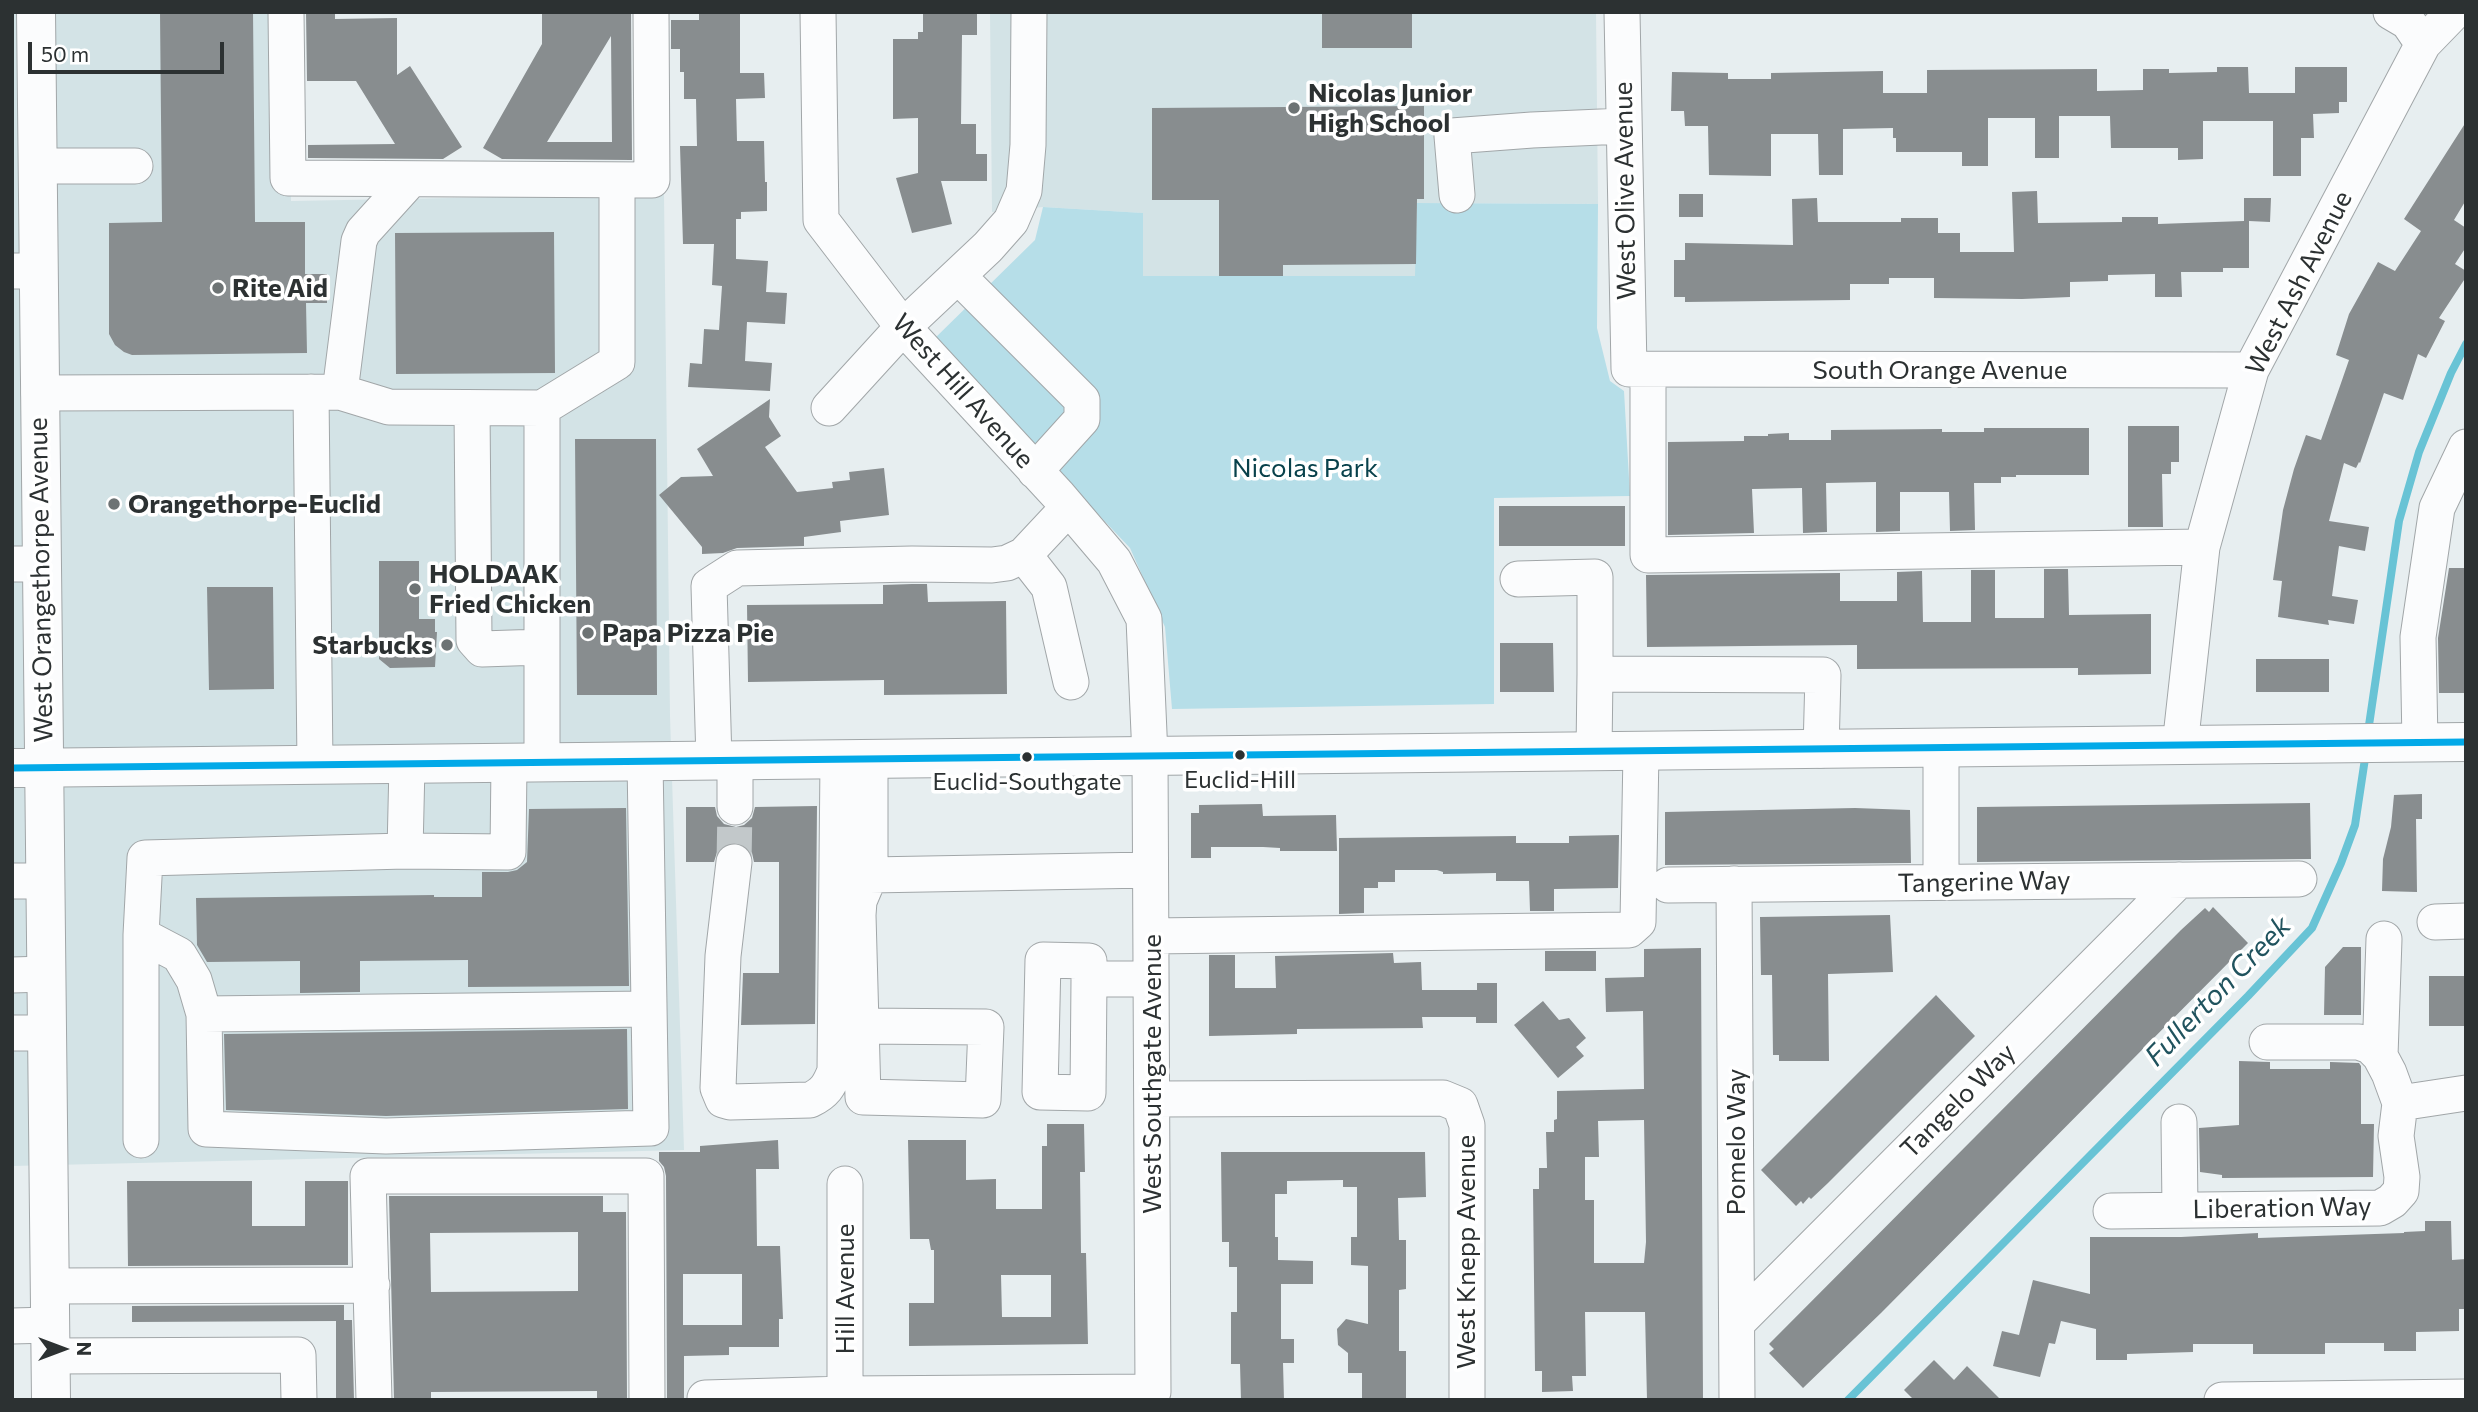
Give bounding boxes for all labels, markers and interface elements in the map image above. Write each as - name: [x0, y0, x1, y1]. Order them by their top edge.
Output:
- scale bar: [32, 28, 228, 72]
- text: 50 m: [41, 41, 89, 66]
- place label: Nicolas Junior High School: [1308, 77, 1472, 138]
- street label: West Olive Avenue: [1607, 81, 1643, 301]
- marker: Nicolas Junior High School: [1286, 100, 1302, 116]
- street label: West Ash Avenue: [2239, 186, 2359, 380]
- place label: Rite Aid: [232, 272, 328, 304]
- marker: Rite Aid: [210, 280, 226, 296]
- street label: West Hill Avenue: [886, 307, 1040, 475]
- street label: South Orange Avenue: [1813, 354, 2067, 386]
- street label: West Orangethorpe Avenue: [23, 417, 59, 743]
- park label: Nicolas Park: [1232, 452, 1378, 484]
- place label: Orangethorpe-Euclid: [128, 488, 381, 520]
- marker: Orangethorpe-Euclid: [106, 496, 122, 512]
- place label: HOLDAAK Fried Chicken: [429, 558, 591, 620]
- marker: HOLDAAK Fried Chicken: [407, 581, 423, 597]
- place label: Papa Pizza Pie: [602, 617, 774, 649]
- marker: Papa Pizza Pie: [580, 625, 596, 641]
- place label: Starbucks: [312, 629, 433, 661]
- marker: Starbucks: [439, 637, 455, 653]
- marker: Euclid-Hill: [1233, 748, 1247, 762]
- marker: Euclid-Southgate: [1020, 750, 1034, 764]
- place label: Euclid-Hill: [1184, 766, 1296, 794]
- place label: Euclid-Southgate: [933, 768, 1121, 796]
- street label: Tangerine Way: [1897, 865, 2071, 899]
- water label: Fullerton Creek: [2138, 909, 2298, 1073]
- street label: West Southgate Avenue: [1136, 934, 1168, 1214]
- street label: Tangelo Way: [1894, 1037, 2022, 1165]
- street label: Pomelo Way: [1720, 1069, 1752, 1215]
- street label: West Knepp Avenue: [1450, 1135, 1482, 1369]
- street label: Liberation Way: [2192, 1191, 2372, 1225]
- street label: Hill Avenue: [829, 1223, 861, 1355]
- north arrow: [28, 1314, 98, 1384]
- text: N: [73, 1342, 96, 1356]

